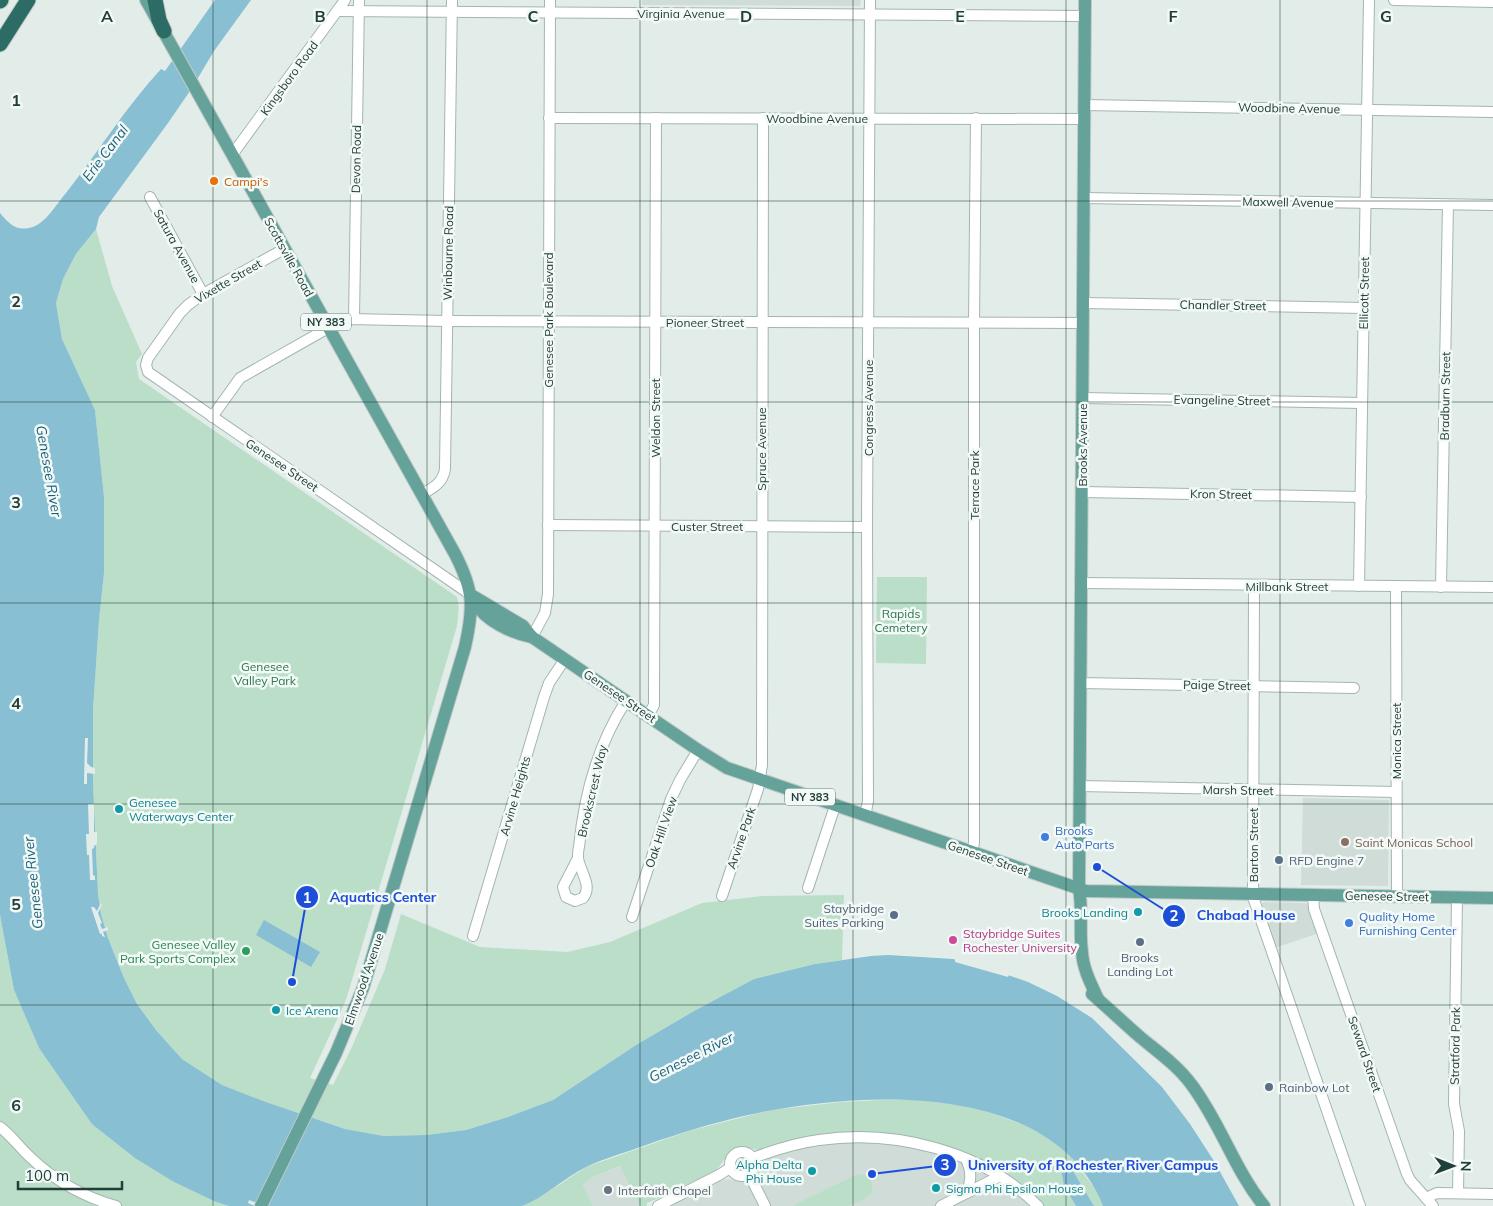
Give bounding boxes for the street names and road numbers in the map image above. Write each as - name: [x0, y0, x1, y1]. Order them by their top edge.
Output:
- street label: Virginia Avenue: [637, 6, 725, 21]
- street label: Kingsboro Road: [257, 38, 321, 118]
- street label: Woodbine Avenue: [1238, 100, 1340, 116]
- street label: Woodbine Avenue: [766, 111, 868, 126]
- street label: Devon Road: [348, 125, 364, 193]
- street label: Maxwell Avenue: [1242, 194, 1334, 210]
- street label: Satura Avenue: [151, 206, 203, 286]
- street label: Winbourne Road: [440, 206, 456, 300]
- street label: Scottsville Road: [261, 215, 317, 299]
- street label: Genesee Park Boulevard: [541, 252, 556, 388]
- street label: Vixette Street: [192, 256, 264, 306]
- street label: Ellicott Street: [1356, 256, 1372, 330]
- street label: Chandler Street: [1180, 297, 1266, 313]
- road number: NY 383: [301, 314, 351, 331]
- street label: Pioneer Street: [666, 315, 744, 330]
- street label: Bradburn Street: [1437, 352, 1453, 440]
- street label: Congress Avenue: [861, 360, 876, 456]
- street label: Weldon Street: [648, 378, 663, 458]
- street label: Evangeline Street: [1173, 392, 1271, 408]
- street label: Brooks Avenue: [1075, 403, 1090, 487]
- street label: Spruce Avenue: [754, 407, 769, 491]
- street label: Genesee Street: [243, 435, 321, 495]
- street label: Terrace Park: [967, 449, 982, 520]
- street label: Kron Street: [1190, 486, 1252, 502]
- street label: Custer Street: [671, 519, 743, 534]
- street label: Millbank Street: [1246, 579, 1328, 594]
- street label: Genesee Street: [581, 666, 659, 726]
- street label: Paige Street: [1183, 677, 1251, 693]
- street label: Monica Street: [1389, 703, 1404, 779]
- street label: Brookscrest Way: [574, 743, 610, 839]
- street label: Arvine Heights: [496, 754, 534, 838]
- street label: Marsh Street: [1202, 782, 1274, 798]
- road number: NY 383: [785, 789, 835, 806]
- street label: Oak Hill View: [642, 794, 680, 870]
- street label: Arvine Park: [723, 804, 759, 871]
- street label: Barton Street: [1246, 808, 1261, 882]
- street label: Genesee Street: [946, 837, 1030, 879]
- street label: Genesee Street: [1345, 888, 1429, 904]
- street label: Elmwood Avenue: [341, 931, 387, 1027]
- street label: Stratford Park: [1447, 1006, 1463, 1085]
- street label: Seward Street: [1345, 1014, 1385, 1094]

